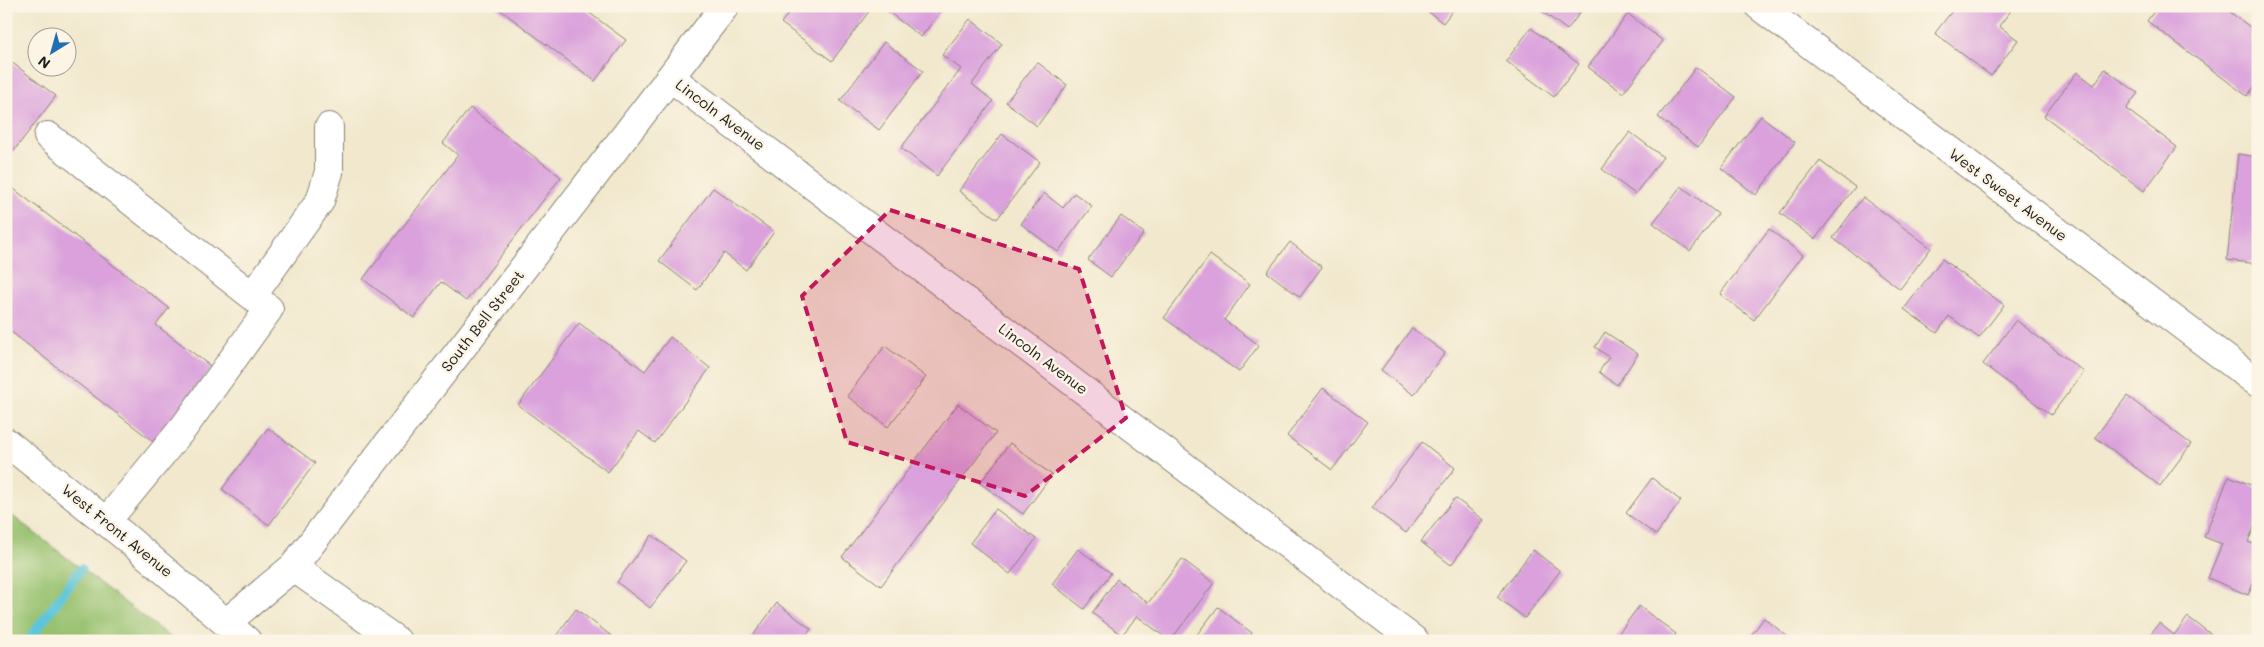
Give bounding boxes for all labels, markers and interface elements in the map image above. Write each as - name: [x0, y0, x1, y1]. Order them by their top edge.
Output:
- north arrow: [28, 28, 78, 78]
- text: N: [34, 52, 54, 74]
- street label: Lincoln Avenue: [672, 74, 769, 154]
- street label: West Sweet Avenue: [1945, 143, 2072, 245]
- street label: South Bell Street: [436, 265, 528, 375]
- street label: Lincoln Avenue: [995, 318, 1092, 398]
- street label: West Front Avenue: [58, 479, 177, 581]

